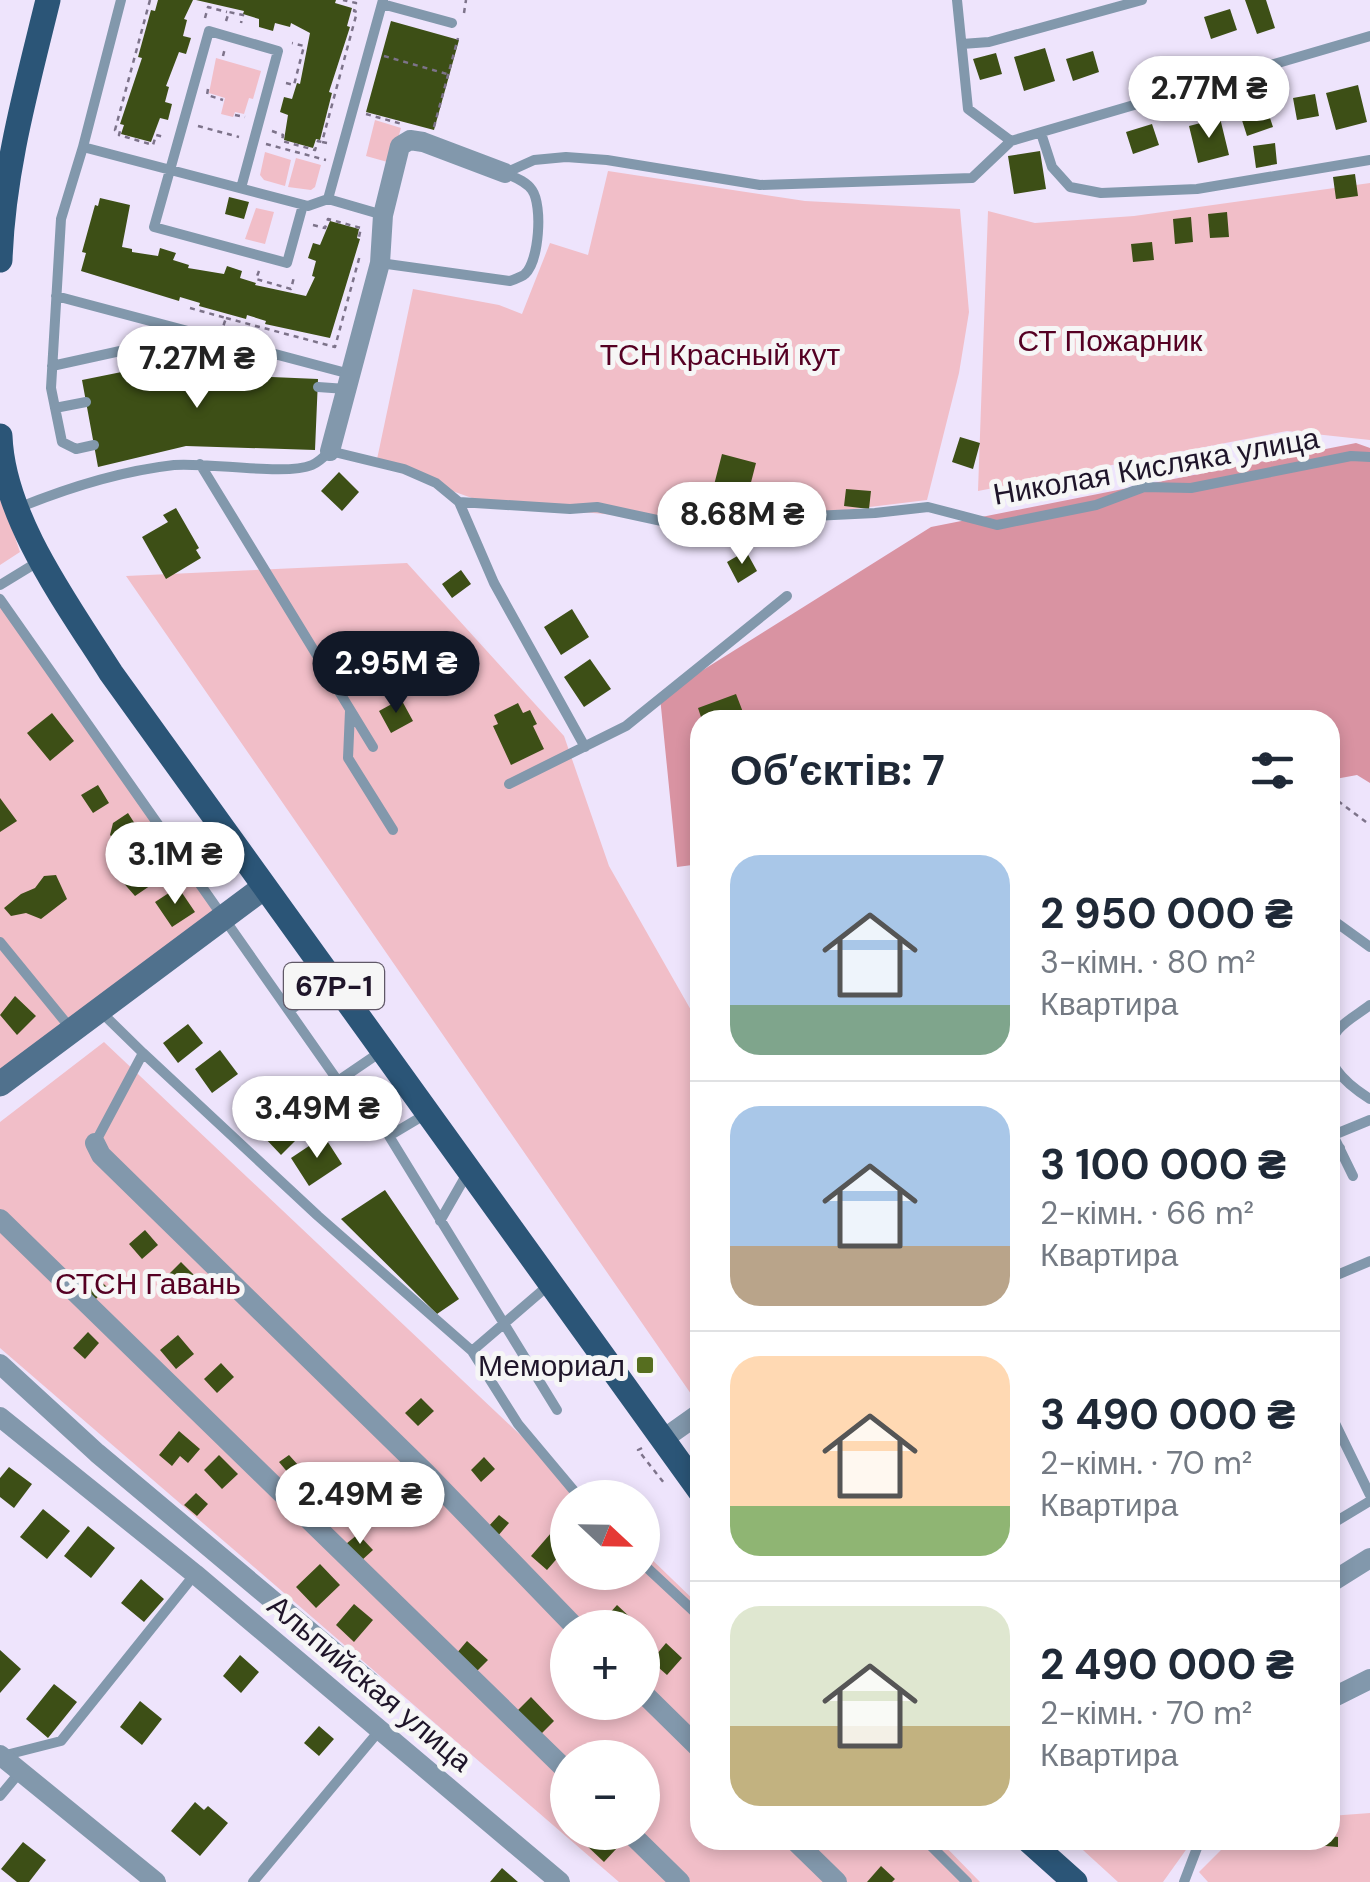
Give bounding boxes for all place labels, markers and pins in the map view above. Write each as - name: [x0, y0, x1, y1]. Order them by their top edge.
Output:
- pin: 2.77M ₴: [1117, 56, 1301, 141]
- pin: 7.27M ₴: [105, 326, 289, 411]
- pin: 8.68M ₴: [650, 482, 834, 567]
- pin: 2.95M ₴: [304, 631, 488, 716]
- pin: 3.1M ₴: [94, 822, 256, 907]
- pin: 3.49M ₴: [225, 1076, 409, 1161]
- place label: Мемориал: [478, 1346, 625, 1385]
- marker: Мемориал: [634, 1354, 656, 1376]
- pin: 2.49M ₴: [268, 1462, 452, 1547]

